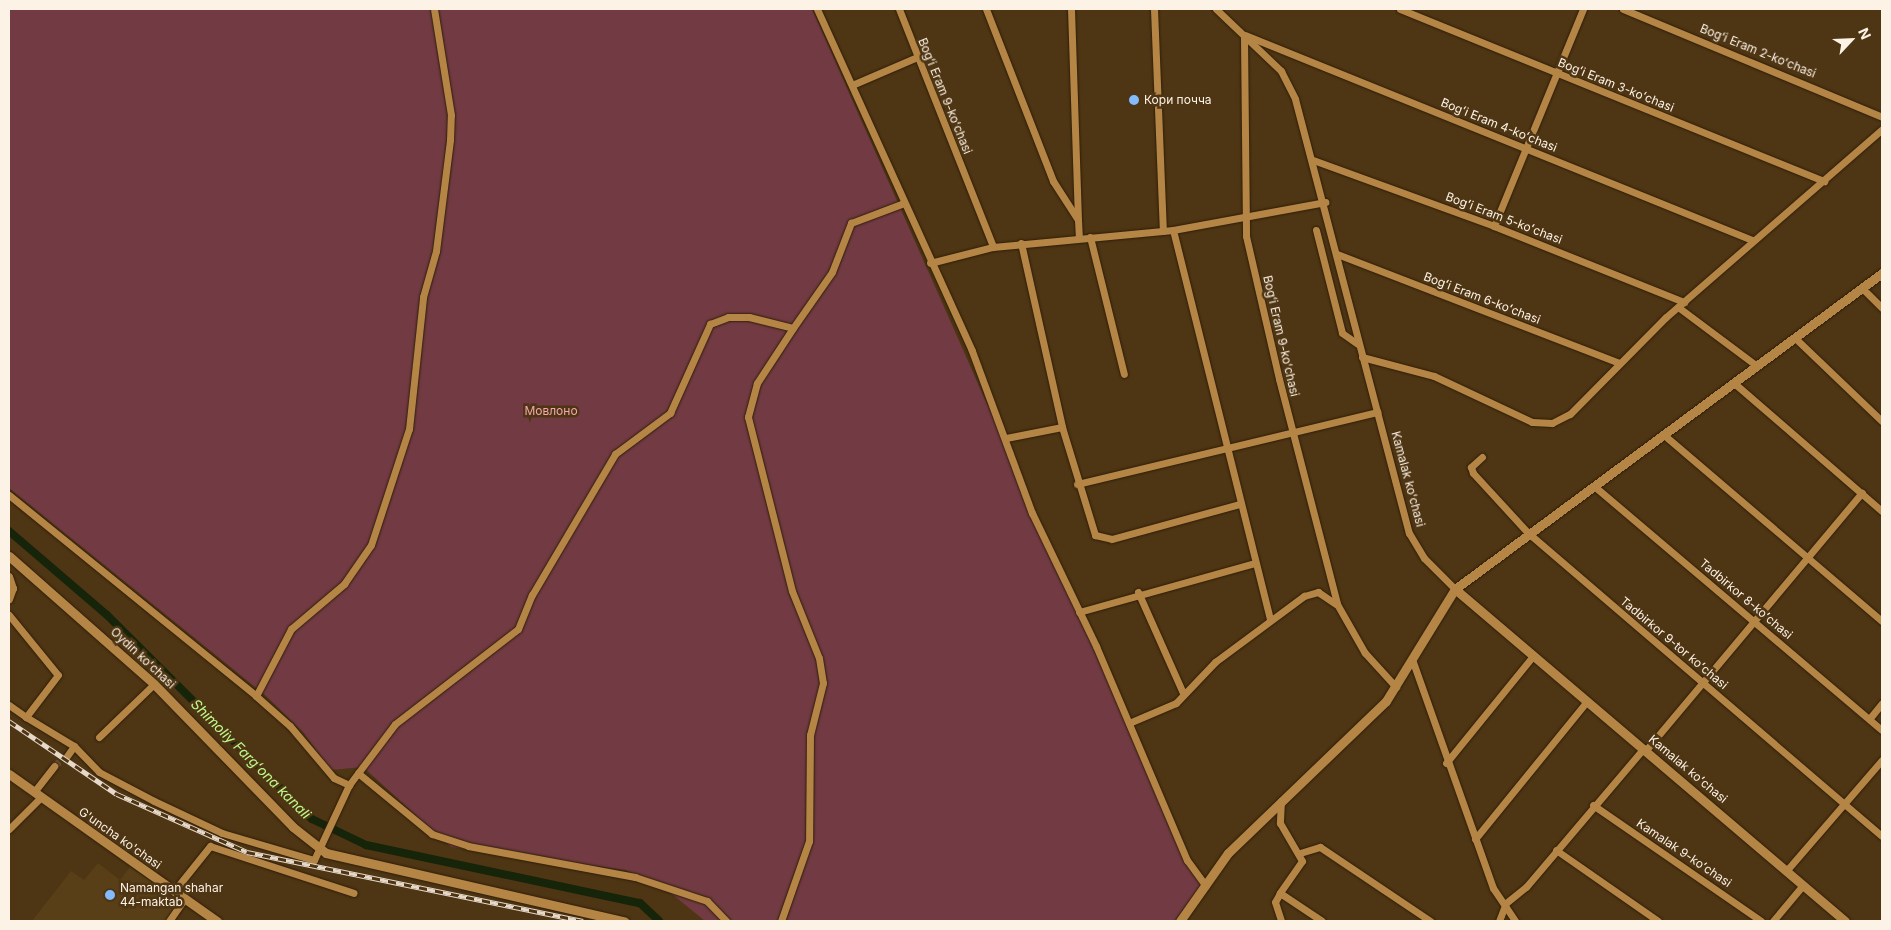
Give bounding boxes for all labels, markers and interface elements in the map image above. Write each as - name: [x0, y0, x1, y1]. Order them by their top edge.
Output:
- north arrow: [1826, 15, 1876, 65]
- street label: Bogʻi Eram 2-koʻchasi: [1698, 21, 1818, 81]
- text: N: [1855, 25, 1875, 42]
- street label: Bogʻi Eram 9-koʻchasi: [915, 36, 975, 156]
- street label: Bogʻi Eram 3-koʻchasi: [1556, 55, 1676, 115]
- place label: Кори почча: [1144, 93, 1212, 107]
- marker: Кори почча: [1128, 94, 1140, 106]
- street label: Bogʻi Eram 4-koʻchasi: [1439, 95, 1559, 155]
- street label: Bogʻi Eram 5-koʻchasi: [1444, 189, 1564, 247]
- street label: Bogʻi Eram 6-koʻchasi: [1422, 269, 1542, 327]
- street label: Bogʻi Eram 9-koʻchasi: [1260, 274, 1302, 398]
- park label: Мовлоно: [524, 404, 578, 418]
- street label: Kamalak koʻchasi: [1388, 430, 1428, 528]
- street label: Tadbirkor 8-koʻchasi: [1697, 556, 1795, 642]
- street label: Tadbirkor 9-tor koʻchasi: [1617, 594, 1731, 692]
- street label: Oydin koʻchasi: [108, 624, 178, 692]
- water label: Shimoliy Fargʻona kanali: [188, 696, 314, 822]
- street label: Kamalak koʻchasi: [1646, 732, 1730, 806]
- street label: G'uncha ko'chasi: [76, 804, 164, 872]
- street label: Kamalak 9-koʻchasi: [1634, 816, 1734, 890]
- place label: Namangan shahar 44-maktab: [120, 881, 223, 909]
- marker: Namangan shahar 44-maktab: [104, 889, 116, 901]

